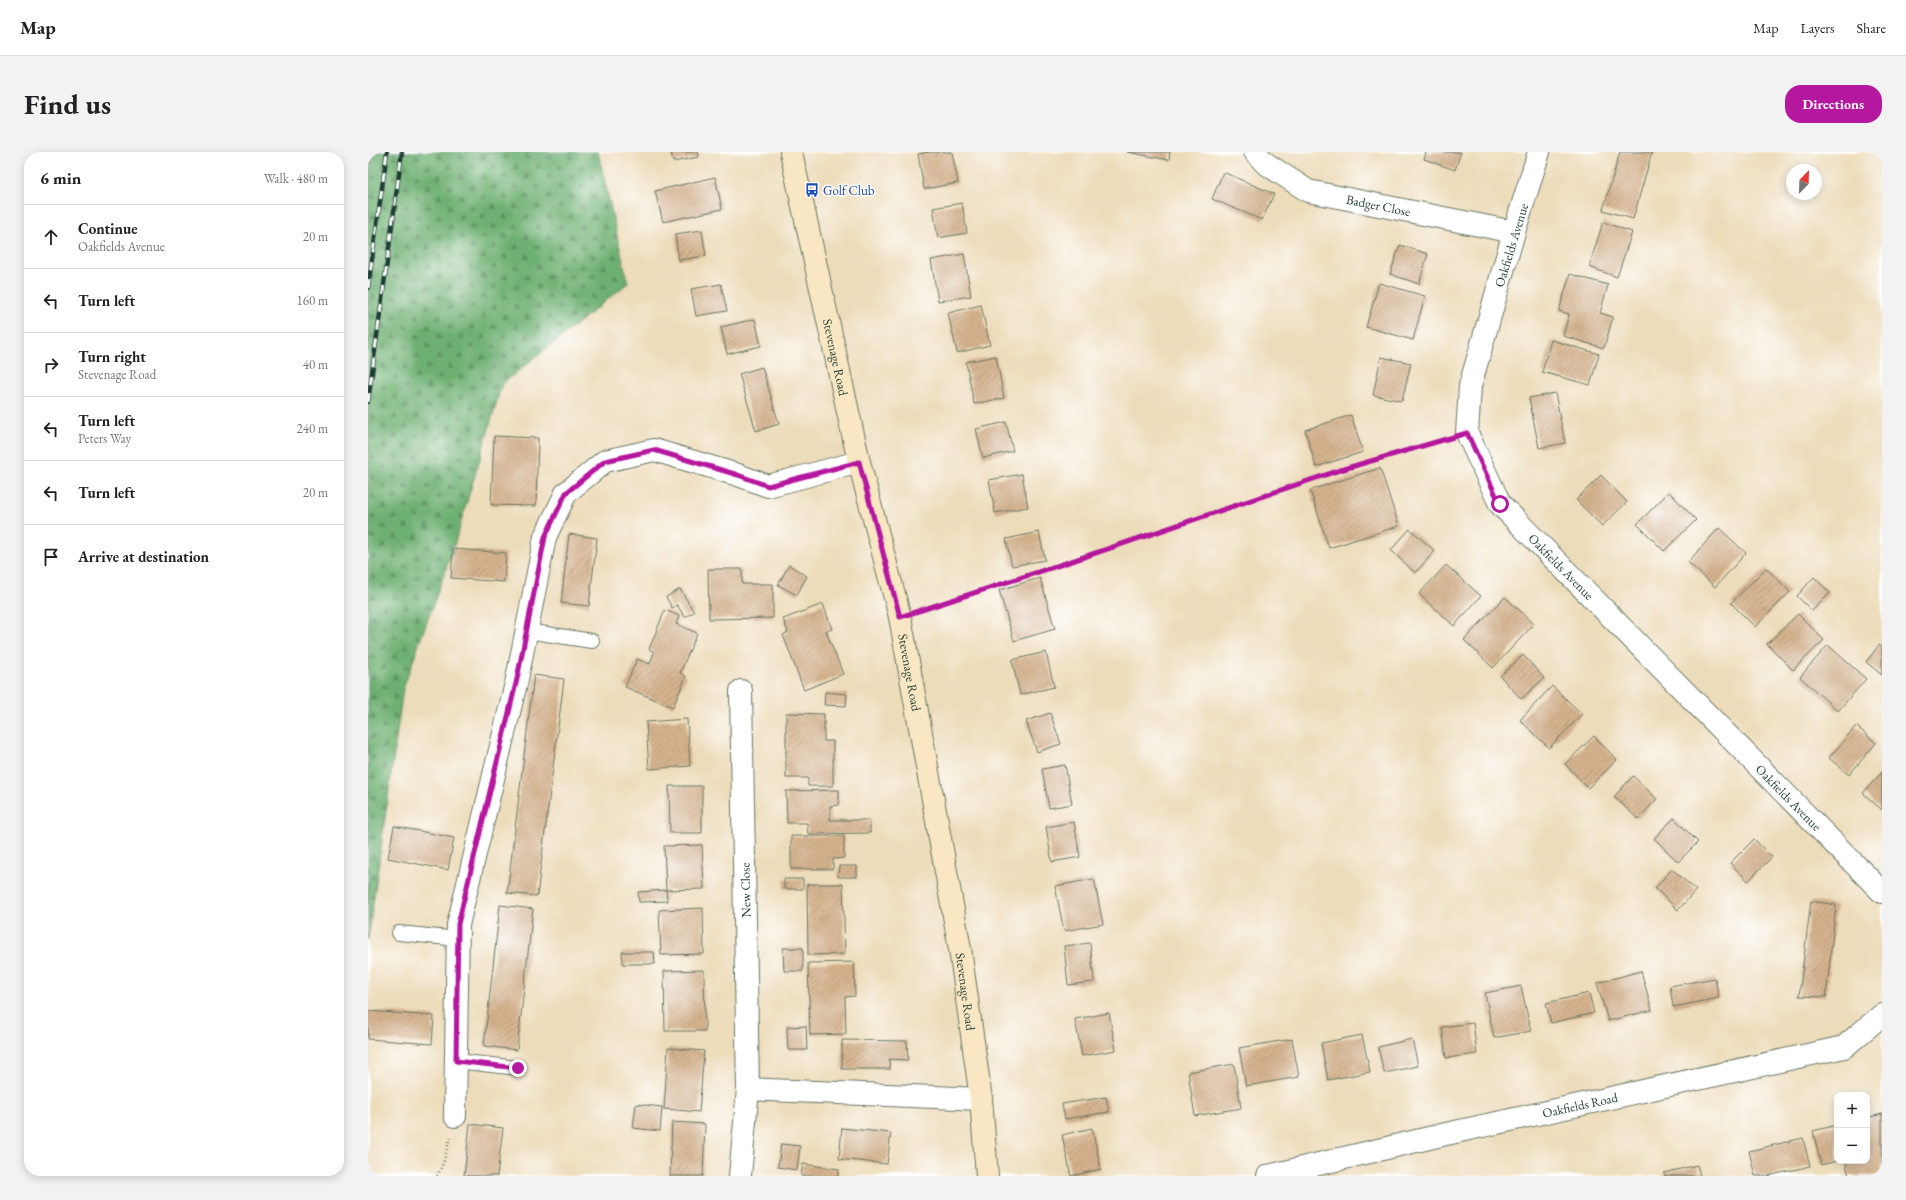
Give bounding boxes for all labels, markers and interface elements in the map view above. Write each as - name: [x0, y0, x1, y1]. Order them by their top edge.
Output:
- text: Map: [20, 15, 56, 40]
- text: Map: [1753, 19, 1778, 37]
- text: Layers: [1800, 19, 1835, 37]
- text: Share: [1857, 19, 1886, 37]
- button: Directions: [1785, 85, 1882, 123]
- text: Find us: [24, 86, 111, 122]
- north arrow: [1786, 164, 1822, 200]
- text: 6 min: [40, 167, 81, 189]
- text: Walk · 480 m: [264, 170, 328, 187]
- bus stop icon: Golf Club: [804, 182, 820, 198]
- place label: Golf Club: [823, 182, 875, 199]
- street label: Badger Close: [1345, 191, 1412, 220]
- street label: Oakfields Avenue: [1491, 201, 1532, 289]
- text: Continue: [78, 219, 138, 238]
- icon: ahead: [40, 226, 62, 248]
- text: 20 m: [303, 228, 328, 245]
- text: Oakfields Avenue: [78, 238, 165, 255]
- icon: left: [40, 290, 62, 312]
- text: Turn left: [78, 291, 135, 310]
- text: 160 m: [297, 292, 328, 309]
- street label: Stevenage Road: [819, 317, 852, 398]
- text: Turn right: [78, 347, 146, 366]
- icon: right: [40, 354, 62, 376]
- text: 40 m: [303, 356, 328, 373]
- text: Stevenage Road: [78, 366, 156, 383]
- text: Turn left: [78, 411, 135, 430]
- icon: left: [40, 418, 62, 440]
- text: 240 m: [297, 420, 328, 437]
- text: Peters Way: [78, 430, 131, 447]
- icon: left: [40, 482, 62, 504]
- text: Turn left: [78, 483, 135, 502]
- text: 20 m: [303, 484, 328, 501]
- route start: [1491, 495, 1509, 513]
- street label: Oakfields Avenue: [1525, 530, 1598, 604]
- icon: arrive: [40, 546, 62, 568]
- text: Arrive at destination: [78, 547, 209, 566]
- street label: Stevenage Road: [894, 632, 925, 713]
- street label: Oakfields Avenue: [1752, 761, 1825, 835]
- street label: New Close: [737, 862, 754, 918]
- street label: Stevenage Road: [952, 952, 979, 1032]
- route end: [509, 1059, 527, 1077]
- street label: Oakfields Road: [1541, 1089, 1620, 1122]
- map controls: [1834, 1092, 1870, 1164]
- button: +: [1834, 1092, 1870, 1128]
- button: −: [1834, 1128, 1870, 1164]

